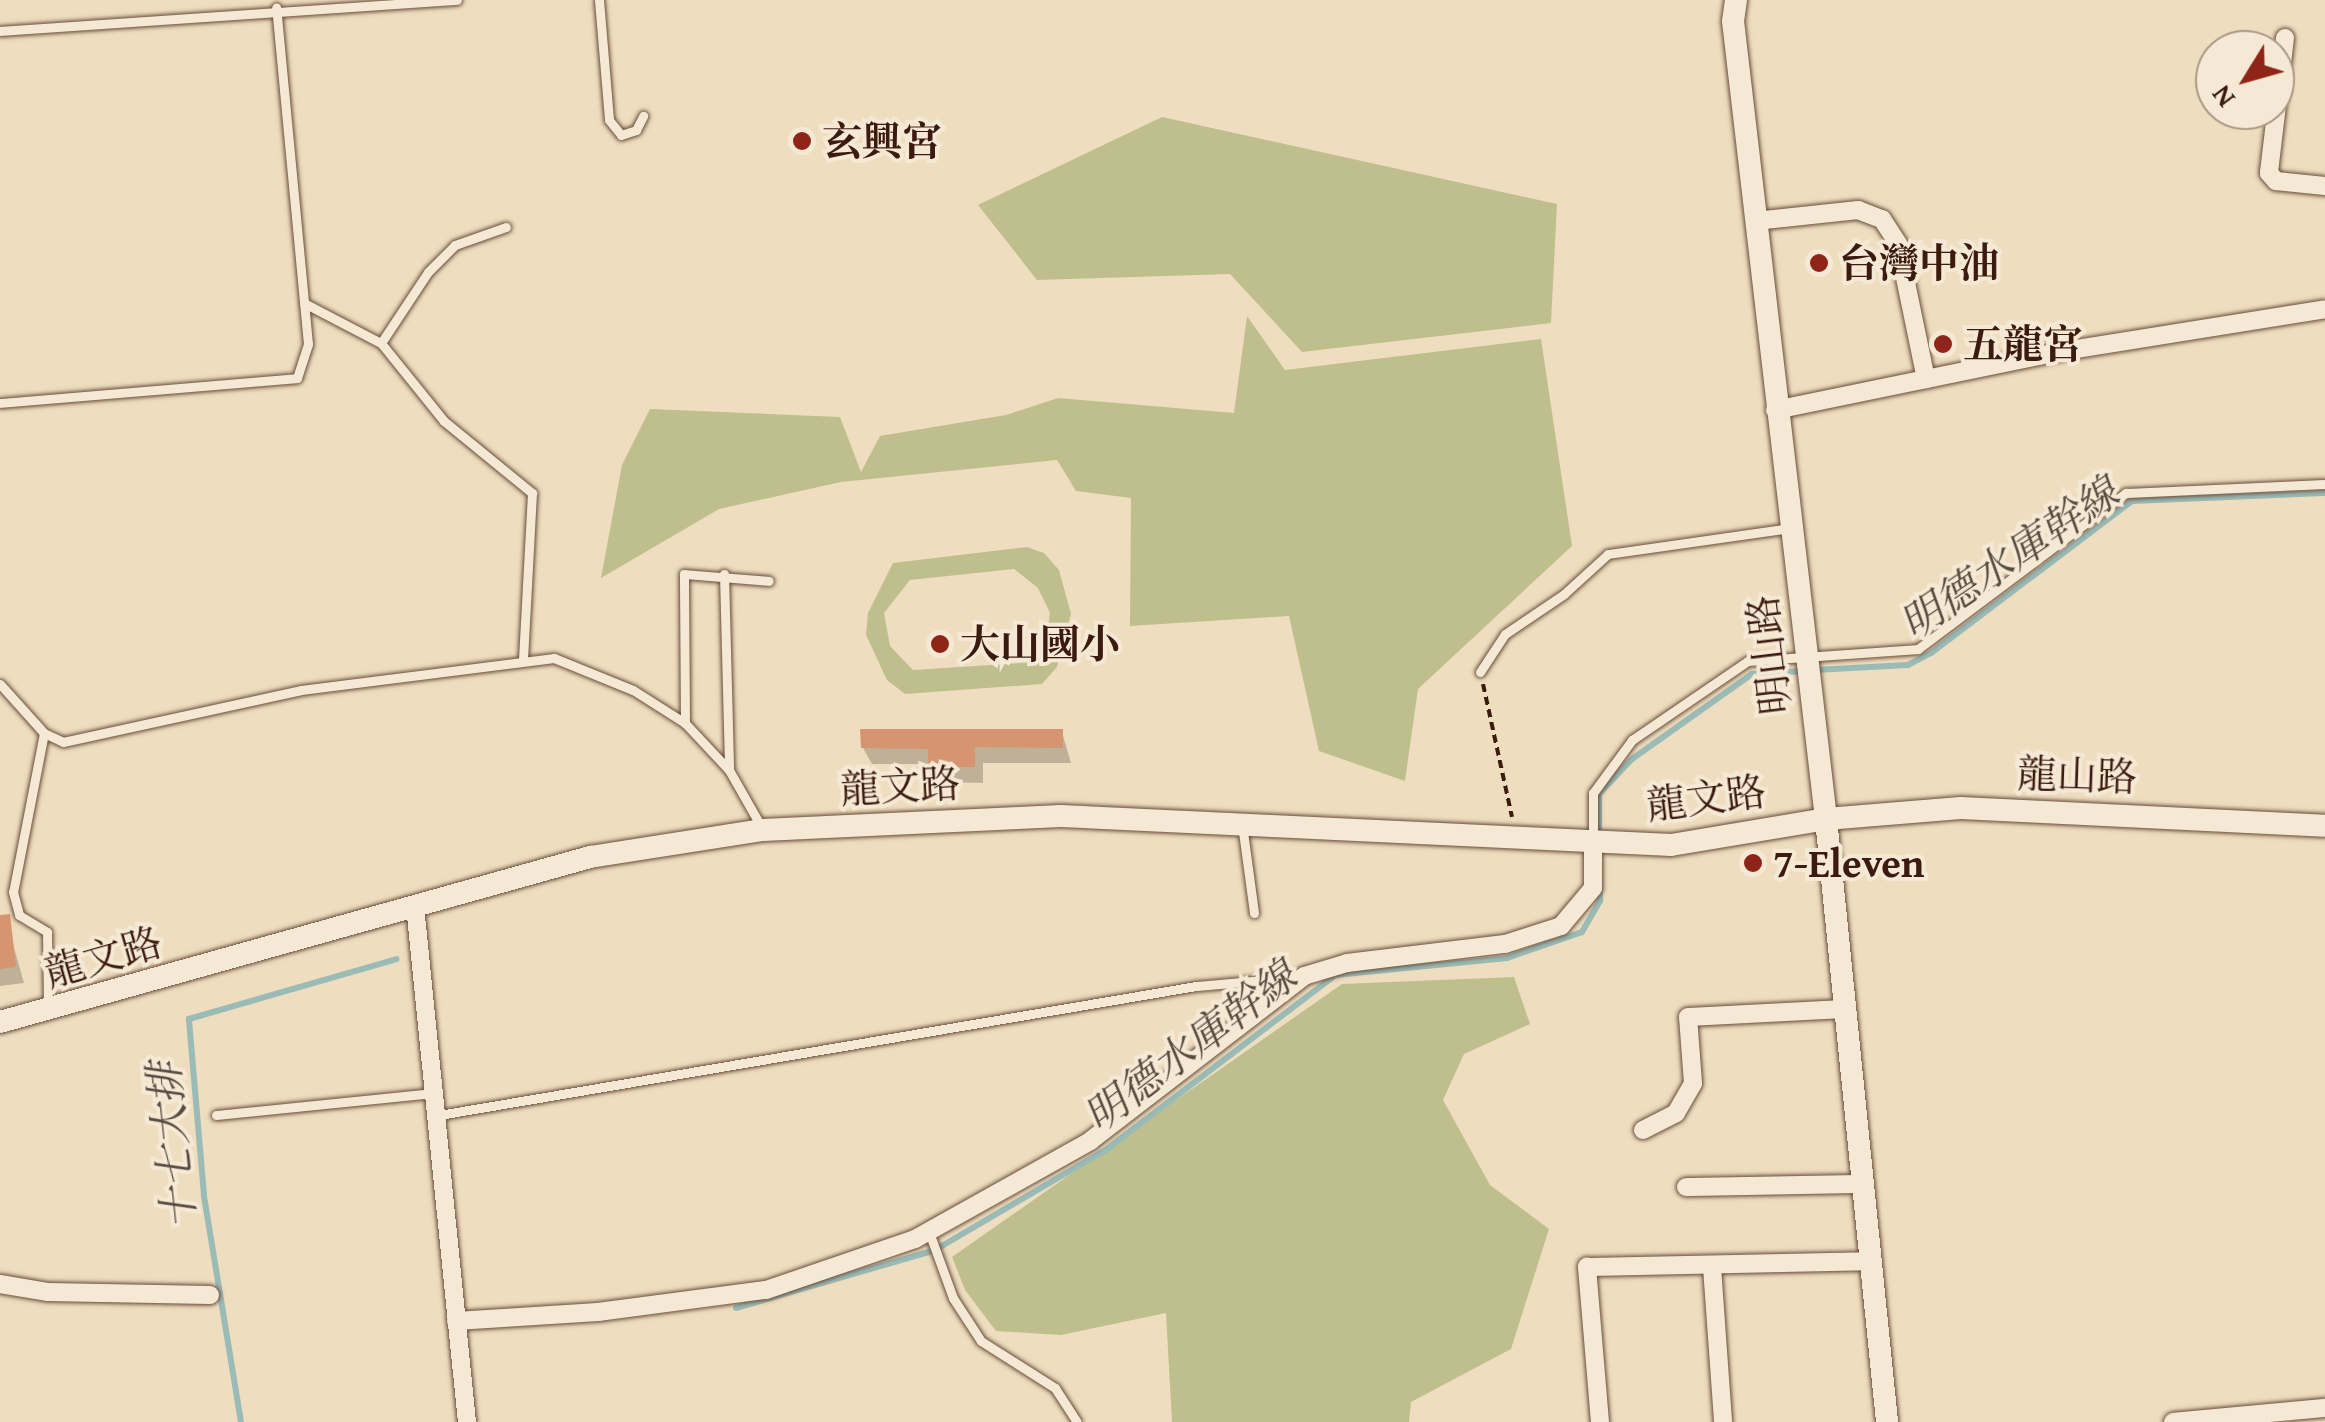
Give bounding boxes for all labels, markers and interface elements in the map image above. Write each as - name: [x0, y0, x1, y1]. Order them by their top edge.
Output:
- north arrow: [2195, 30, 2295, 130]
- text: N: [2200, 77, 2244, 117]
- place label: 玄興宮: [822, 117, 942, 165]
- marker: 玄興宮: [791, 130, 813, 152]
- place label: 台灣中油: [1839, 239, 1999, 287]
- marker: 台灣中油: [1808, 252, 1830, 274]
- place label: 五龍宮: [1963, 320, 2083, 368]
- marker: 五龍宮: [1932, 333, 1954, 355]
- water label: 明德水庫幹線: [1890, 467, 2128, 649]
- street label: 明山路: [1738, 593, 1800, 717]
- place label: 大山國小: [960, 620, 1120, 668]
- marker: 大山國小: [929, 633, 951, 655]
- street label: 龍山路: [2016, 749, 2138, 801]
- street label: 龍文路: [839, 759, 961, 813]
- street label: 龍文路: [1644, 767, 1768, 829]
- place label: 7-Eleven: [1773, 839, 1924, 887]
- marker: 7-Eleven: [1742, 852, 1764, 874]
- street label: 龍文路: [39, 917, 167, 997]
- water label: 明德水庫幹線: [1074, 950, 1306, 1142]
- water label: 十七大排: [138, 1060, 206, 1232]

